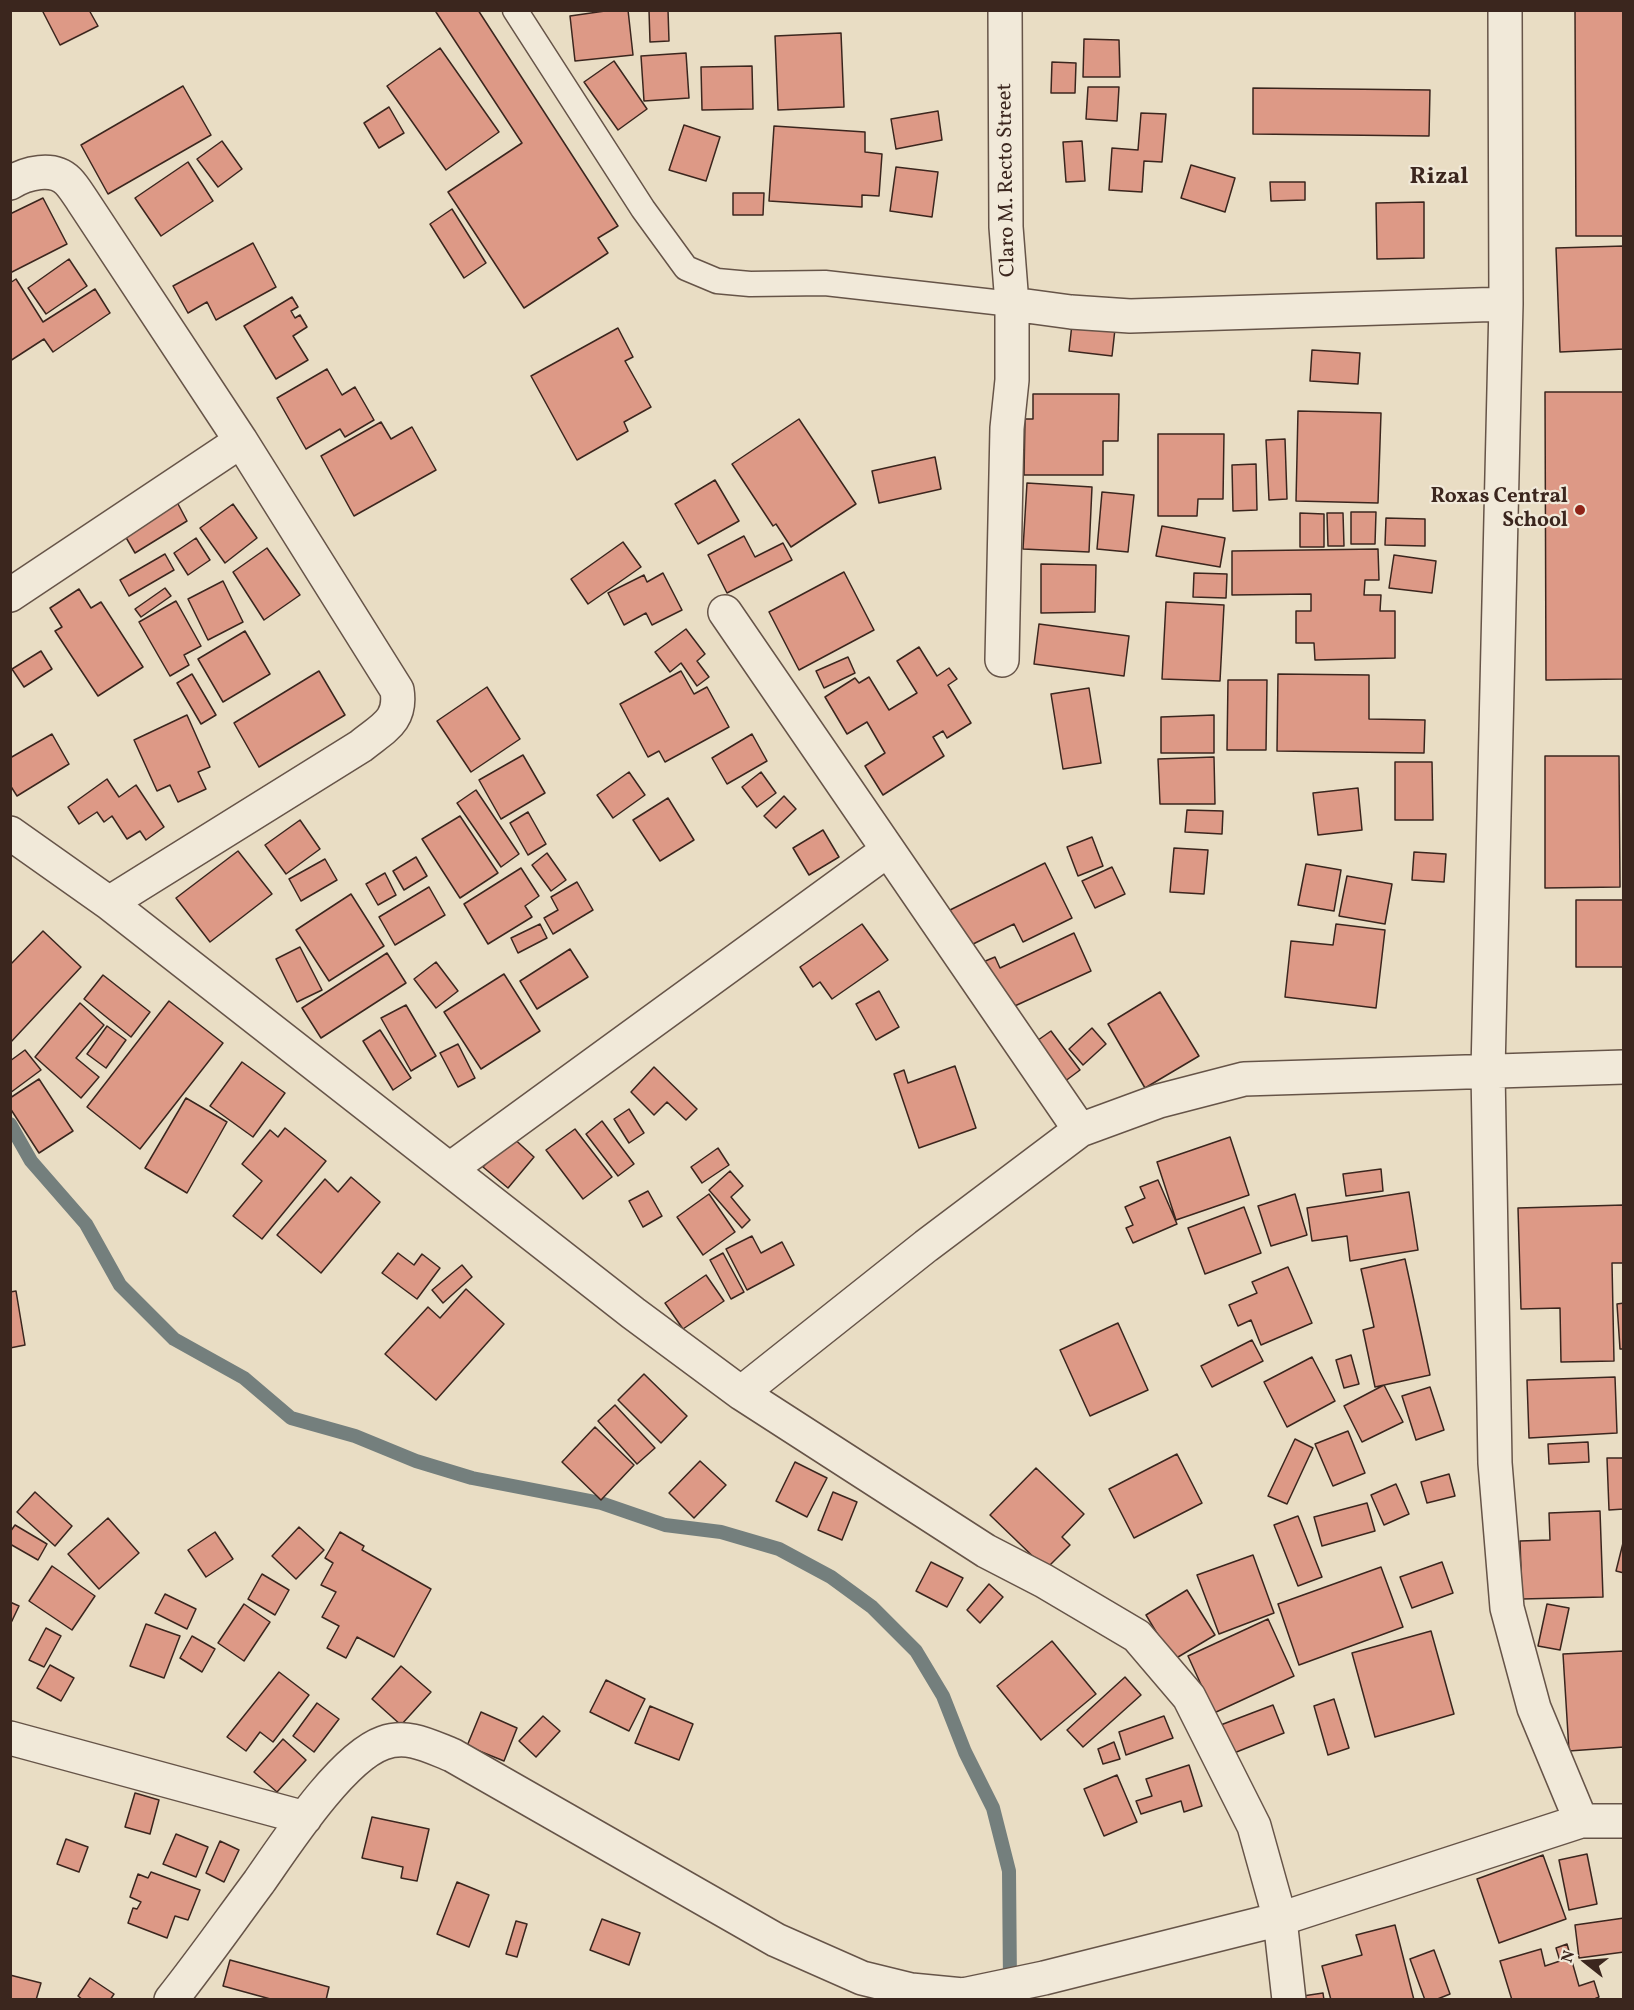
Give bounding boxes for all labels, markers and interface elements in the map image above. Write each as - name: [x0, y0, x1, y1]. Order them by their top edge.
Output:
- street label: Claro M. Recto Street: [994, 83, 1022, 277]
- district label: Rizal: [1410, 165, 1468, 193]
- place label: Roxas Central School: [1430, 485, 1568, 535]
- marker: Roxas Central School: [1573, 503, 1587, 517]
- north arrow: [1556, 1932, 1616, 1992]
- text: N: [1557, 1948, 1581, 1966]

